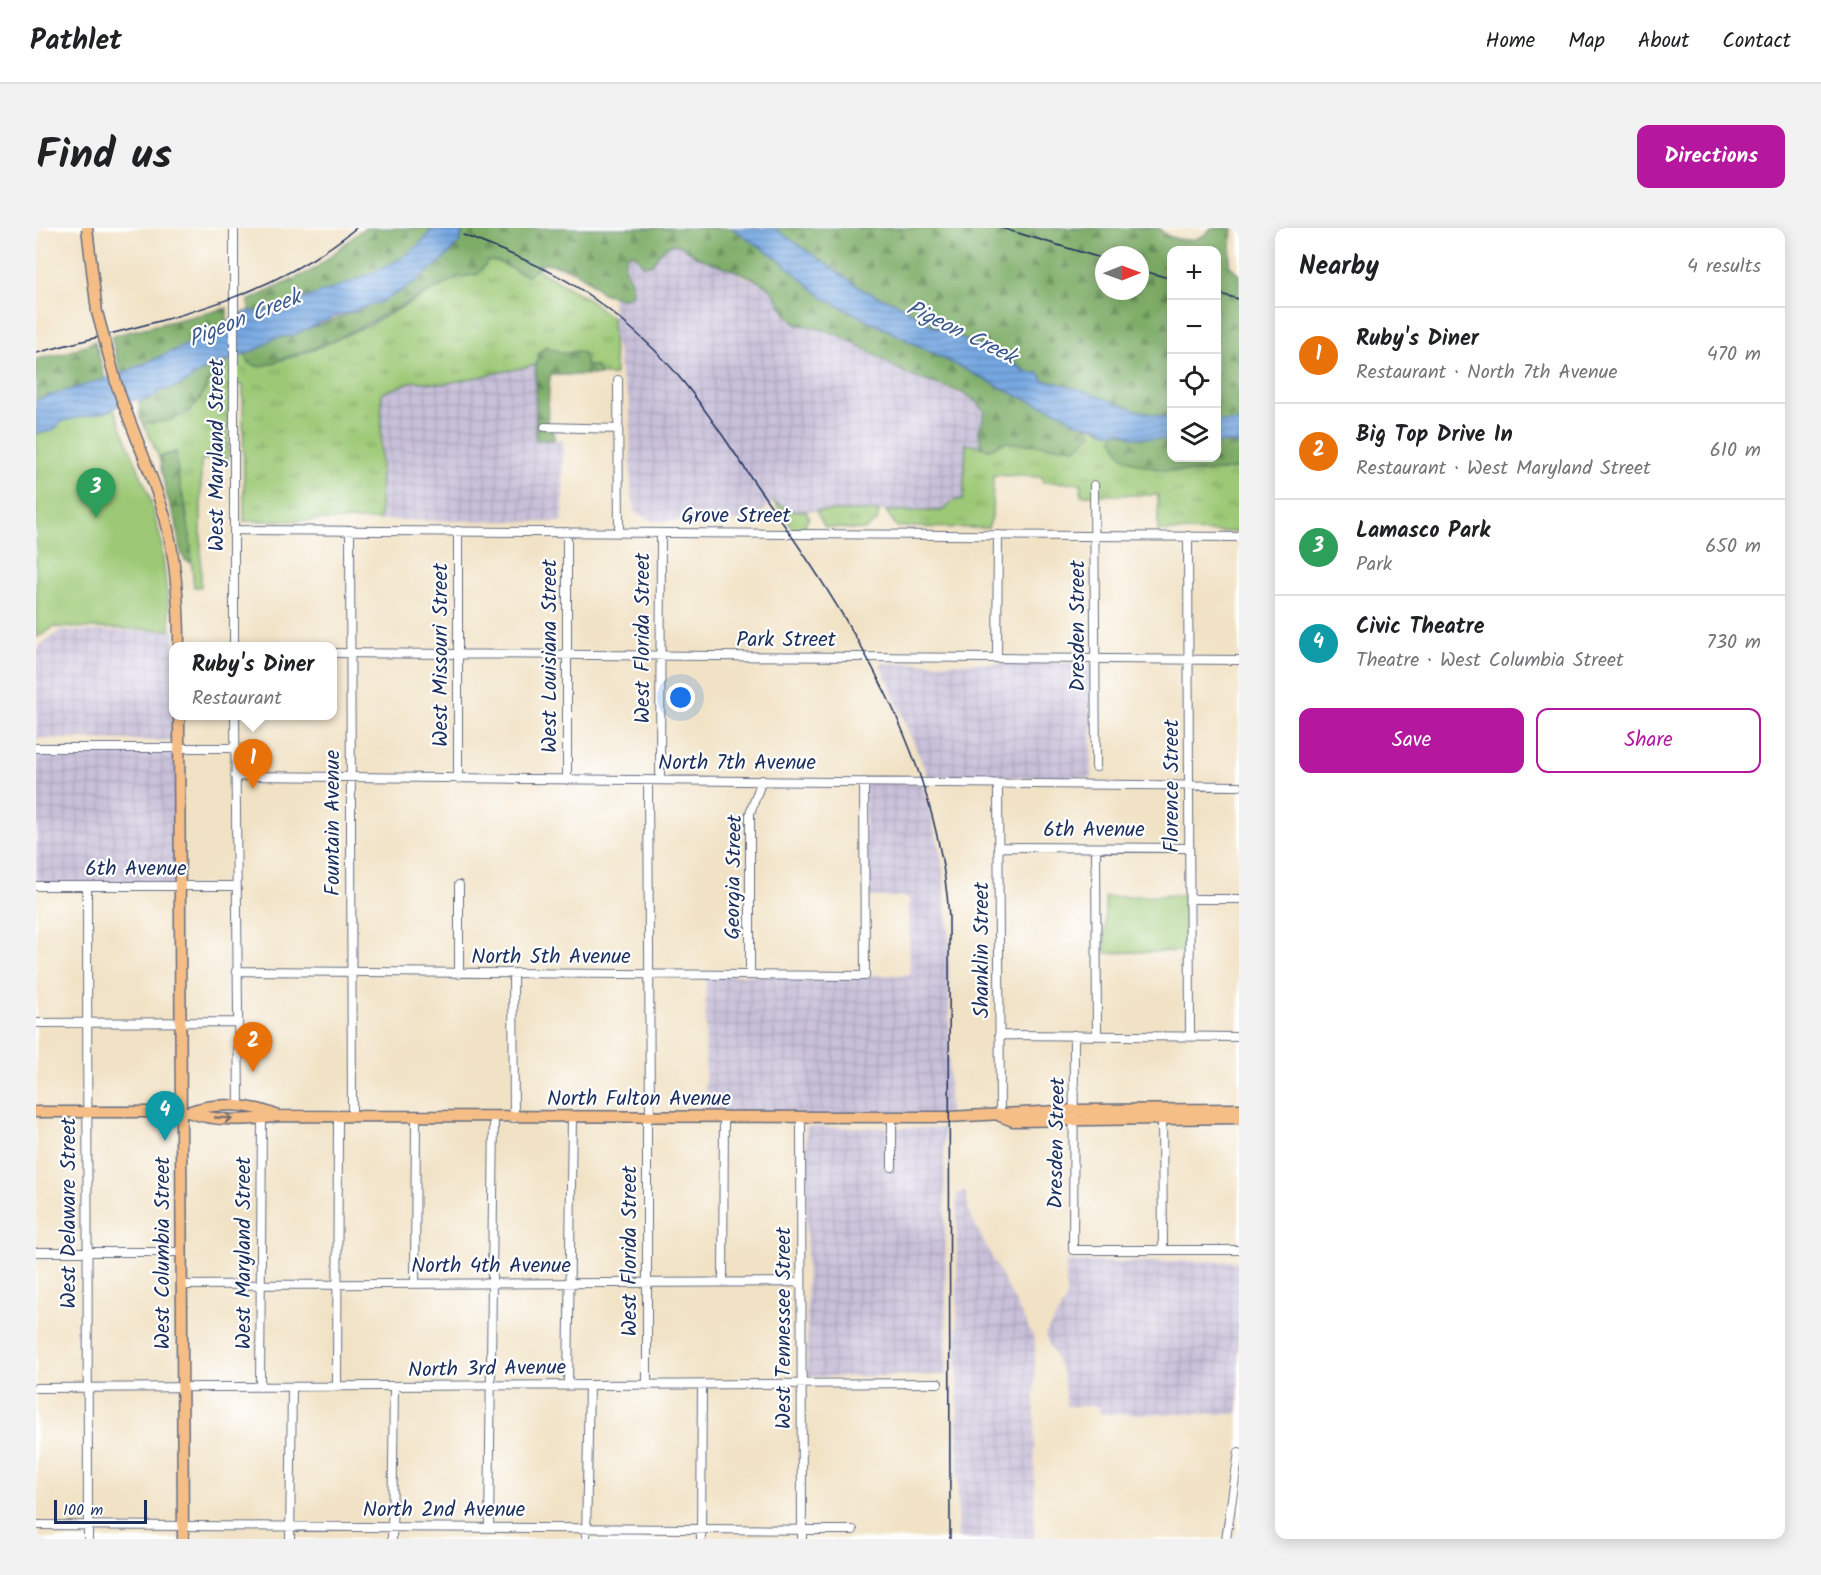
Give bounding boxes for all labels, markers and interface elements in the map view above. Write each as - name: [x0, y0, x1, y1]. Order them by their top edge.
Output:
- text: Pathlet: [30, 19, 122, 64]
- text: Home: [1486, 25, 1535, 58]
- text: Map: [1568, 25, 1605, 58]
- text: About: [1638, 25, 1689, 58]
- text: Contact: [1722, 25, 1791, 58]
- text: Find us: [36, 123, 172, 190]
- button: Directions: [1637, 125, 1785, 188]
- north arrow: [1095, 246, 1149, 300]
- map controls: [1167, 246, 1221, 462]
- button: +: [1167, 246, 1221, 300]
- text: Nearby: [1299, 246, 1379, 288]
- text: 4 results: [1687, 251, 1761, 283]
- water label: Pigeon Creek: [183, 279, 310, 358]
- water label: Pigeon Creek: [900, 292, 1025, 377]
- button: −: [1167, 300, 1221, 354]
- text: Ruby's Diner: [1356, 322, 1479, 357]
- text: 1: [1315, 339, 1322, 371]
- text: 470 m: [1707, 339, 1761, 371]
- button: locate: [1167, 354, 1221, 408]
- text: Restaurant · North 7th Avenue: [1356, 357, 1617, 389]
- street label: West Maryland Street: [201, 358, 234, 551]
- button: layers: [1167, 408, 1221, 462]
- text: Big Top Drive In: [1356, 418, 1513, 453]
- text: 2: [1313, 435, 1324, 467]
- text: 610 m: [1710, 435, 1761, 467]
- text: Restaurant · West Maryland Street: [1356, 453, 1651, 485]
- pin: 3: [76, 468, 116, 518]
- street label: Grove Street: [681, 500, 792, 533]
- text: Lamasco Park: [1356, 514, 1490, 549]
- text: 3: [1313, 531, 1324, 563]
- text: 650 m: [1705, 531, 1761, 563]
- text: Park: [1356, 549, 1392, 581]
- street label: West Florida Street: [627, 552, 660, 723]
- street label: West Louisiana Street: [534, 558, 567, 753]
- street label: Dresden Street: [1062, 559, 1095, 692]
- street label: West Missouri Street: [425, 562, 458, 747]
- text: Civic Theatre: [1356, 610, 1484, 645]
- street label: Park Street: [736, 624, 837, 657]
- text: 4: [1313, 627, 1324, 659]
- text: 730 m: [1706, 627, 1761, 659]
- popup: [169, 642, 337, 720]
- text: Theatre · West Columbia Street: [1356, 645, 1624, 677]
- text: Ruby's Diner: [192, 648, 314, 683]
- text: Restaurant: [192, 683, 282, 715]
- your location: [666, 683, 695, 712]
- button: Save: [1299, 708, 1524, 773]
- button: Share: [1536, 708, 1761, 773]
- street label: Florence Street: [1156, 718, 1189, 853]
- pin: 1: [234, 740, 272, 789]
- street label: North 7th Avenue: [658, 747, 816, 780]
- street label: Fountain Avenue: [317, 749, 350, 896]
- street label: Georgia Street: [717, 813, 752, 940]
- street label: 6th Avenue: [1043, 814, 1145, 847]
- street label: 6th Avenue: [85, 853, 187, 886]
- street label: Shanklin Street: [966, 881, 999, 1018]
- street label: North 5th Avenue: [471, 941, 631, 974]
- pin: 2: [234, 1022, 272, 1072]
- street label: Dresden Street: [1040, 1076, 1075, 1209]
- street label: North Fulton Avenue: [547, 1083, 731, 1116]
- pin: 4: [146, 1092, 184, 1141]
- one-way arrow: [214, 1112, 234, 1123]
- street label: West Delaware Street: [53, 1116, 86, 1309]
- street label: West Columbia Street: [147, 1156, 180, 1349]
- street label: West Maryland Street: [228, 1156, 261, 1349]
- street label: West Florida Street: [614, 1165, 647, 1336]
- street label: West Tennessee Street: [768, 1226, 801, 1429]
- street label: North 4th Avenue: [411, 1250, 571, 1283]
- street label: North 3rd Avenue: [408, 1352, 567, 1387]
- street label: North 2nd Avenue: [363, 1494, 526, 1527]
- scale bar: [54, 1497, 147, 1524]
- text: 100 m: [63, 1498, 103, 1523]

